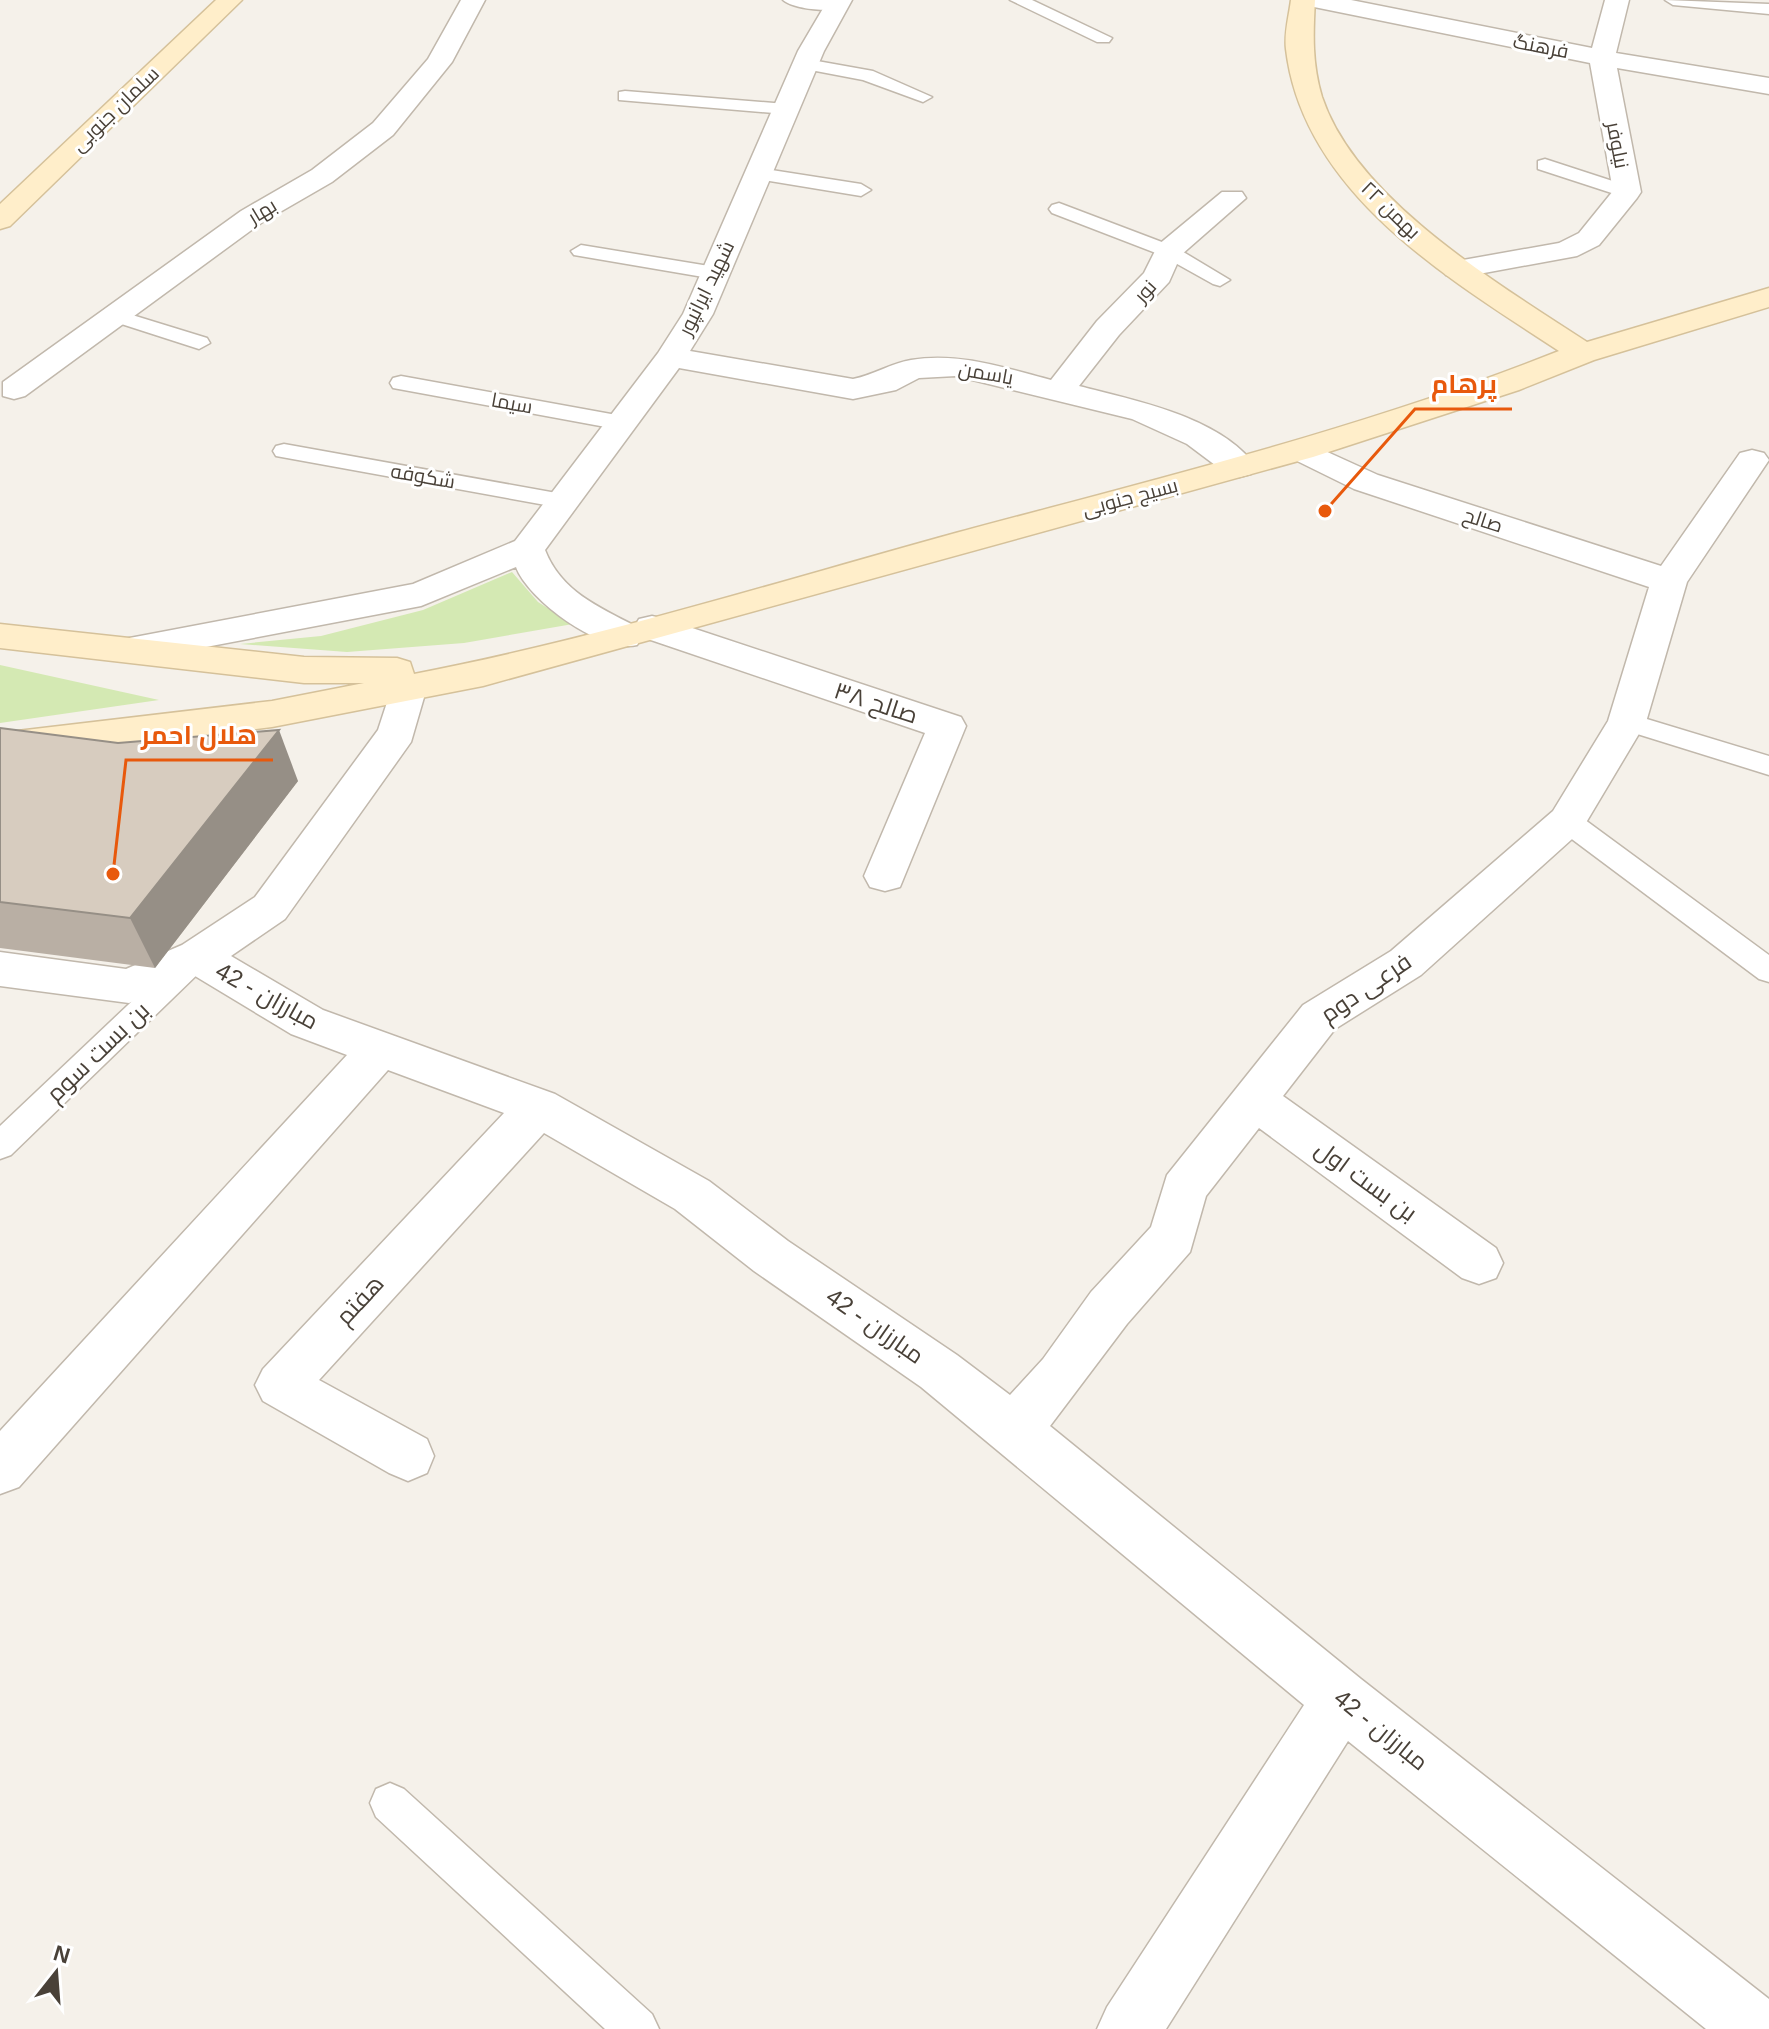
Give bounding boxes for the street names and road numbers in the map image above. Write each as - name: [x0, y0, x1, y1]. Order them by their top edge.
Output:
- street label: فرهنگ: [1511, 30, 1571, 63]
- street label: سلمان جنوبی: [67, 62, 165, 157]
- street label: نیلوفر: [1602, 119, 1633, 170]
- street label: ۲۲ بهمن: [1356, 177, 1425, 245]
- street label: بهار: [243, 194, 281, 230]
- street label: شهید ایرانپور: [673, 237, 740, 340]
- street label: نور: [1129, 275, 1161, 308]
- street label: یاسمن: [957, 357, 1016, 391]
- street label: سیما: [489, 389, 535, 417]
- street label: شکوفه: [389, 460, 457, 493]
- street label: بسیج جنوبی: [1080, 474, 1181, 523]
- street label: صالح: [1459, 503, 1506, 540]
- street label: صالح ۳۸: [830, 676, 921, 732]
- street label: فرعی دوم: [1315, 947, 1418, 1030]
- street label: مبارزان - 42: [211, 956, 323, 1036]
- street label: بن بست سوم: [41, 996, 157, 1109]
- street label: بن بست اول: [1310, 1135, 1422, 1227]
- street label: هفتم: [330, 1269, 391, 1332]
- street label: مبارزان - 42: [821, 1282, 929, 1370]
- street label: مبارزان - 42: [1328, 1684, 1434, 1776]

